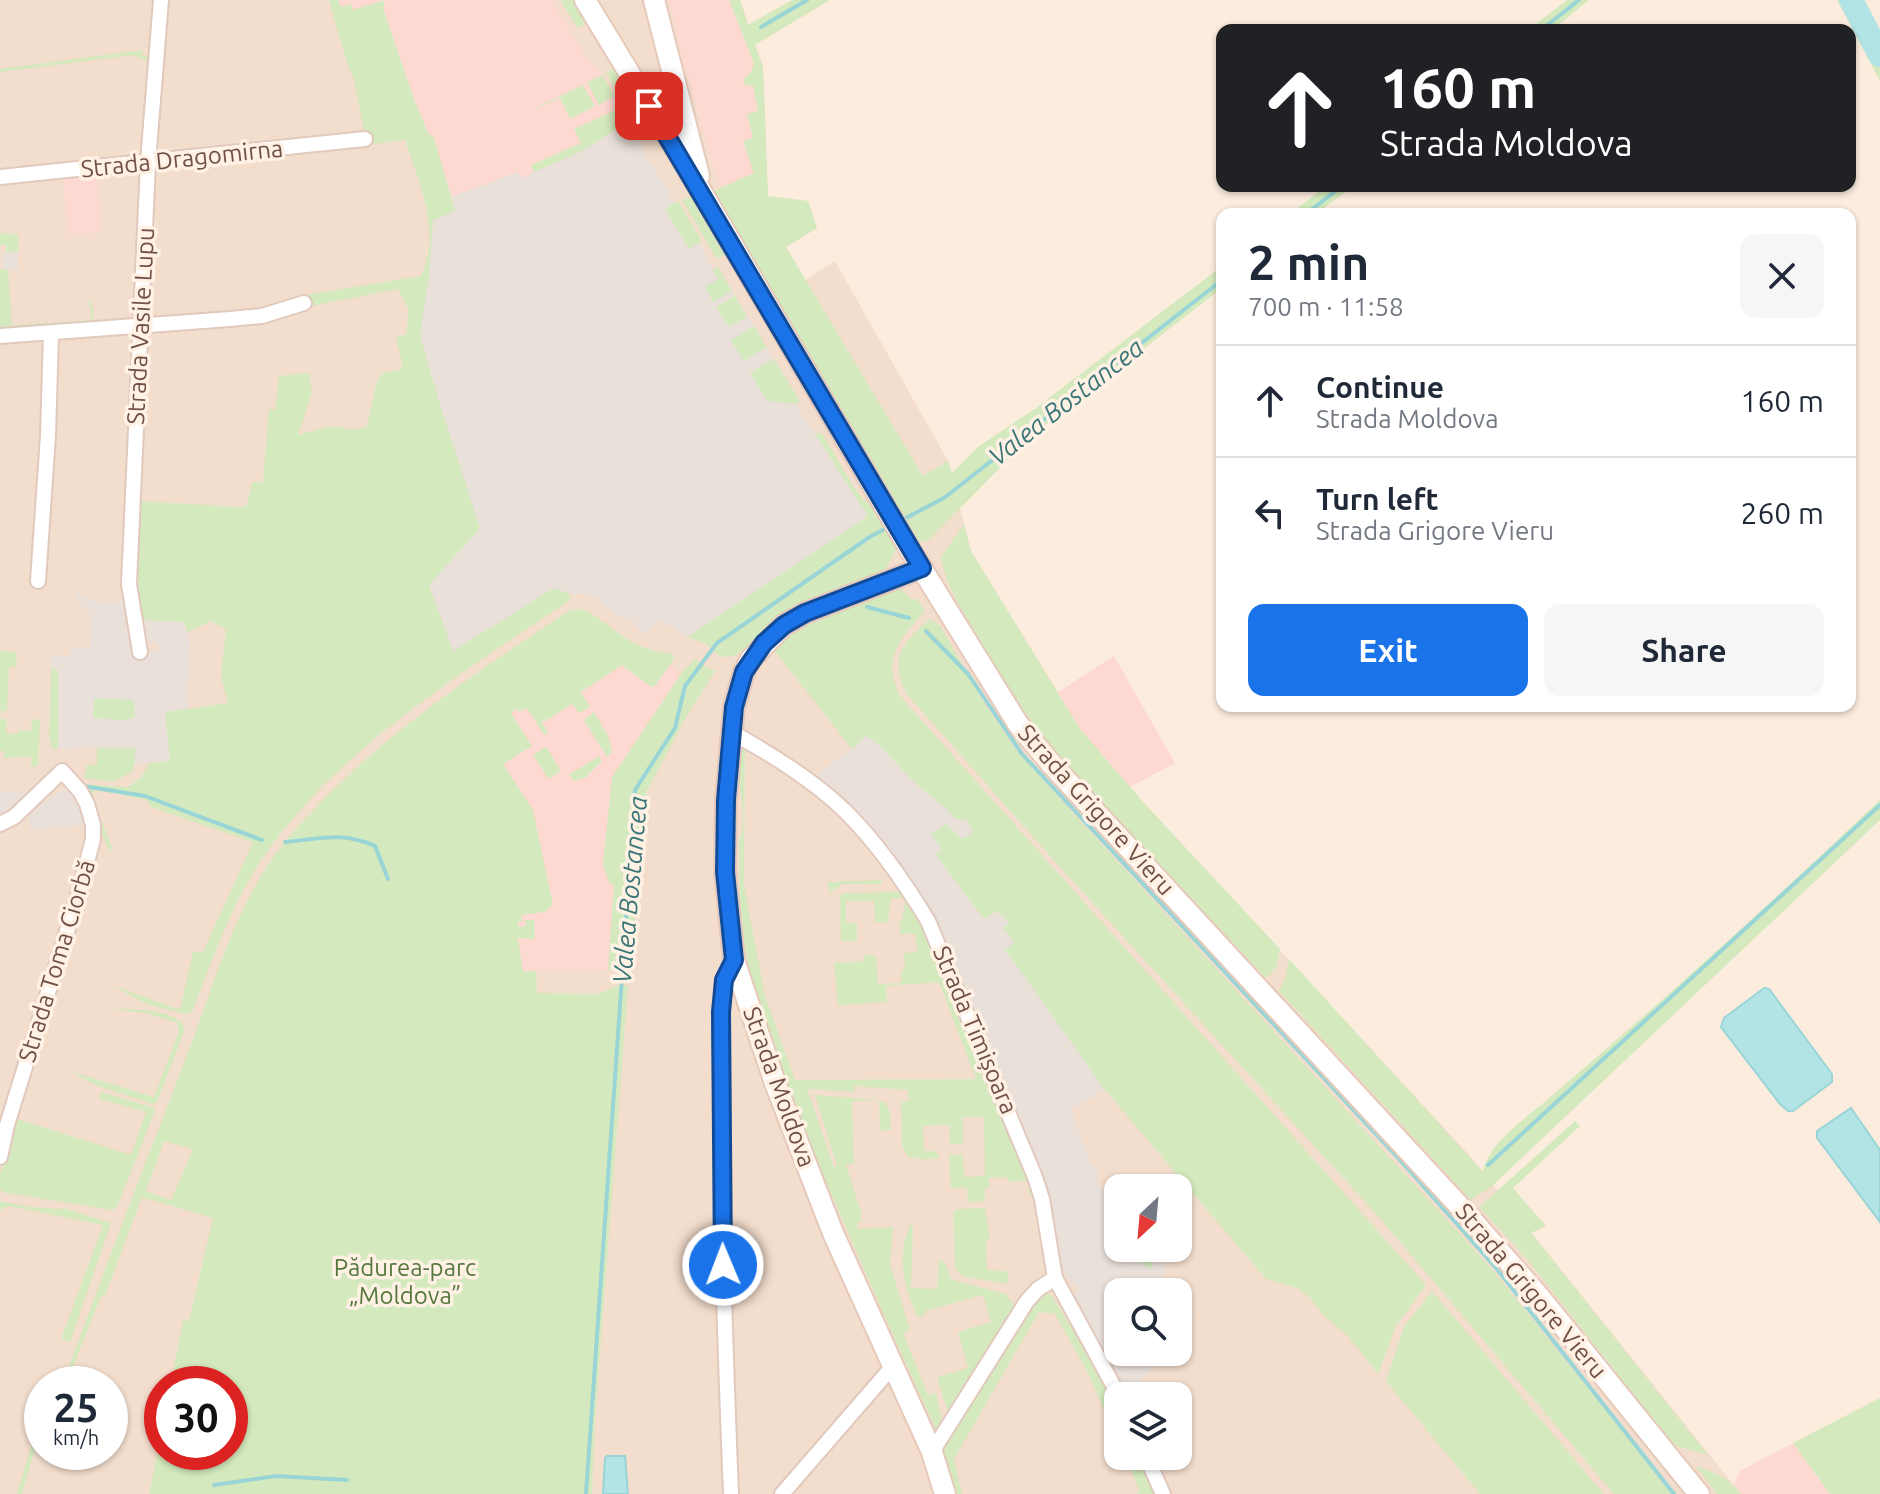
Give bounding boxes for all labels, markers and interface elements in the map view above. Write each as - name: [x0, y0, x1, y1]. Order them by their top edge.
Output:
- icon: ahead: [1248, 56, 1352, 160]
- text: 160 m: [1380, 56, 1536, 119]
- pin: [615, 72, 683, 140]
- icon: arrive: [627, 84, 671, 128]
- text: Strada Moldova: [1380, 122, 1633, 163]
- street label: Strada Dragomirna: [80, 134, 284, 183]
- street label: Strada Vasile Lupu: [122, 227, 159, 425]
- button: close: [1740, 234, 1824, 318]
- text: 2 min: [1248, 235, 1369, 289]
- text: 700 m · 11:58: [1248, 292, 1404, 321]
- water label: Valea Bostancea: [983, 332, 1149, 471]
- text: Continue: [1316, 370, 1444, 404]
- icon: ahead: [1248, 379, 1292, 423]
- text: 160 m: [1740, 384, 1824, 418]
- text: Strada Moldova: [1316, 404, 1499, 433]
- text: Turn left: [1316, 482, 1438, 516]
- icon: left: [1248, 491, 1292, 535]
- text: 260 m: [1740, 496, 1824, 530]
- text: Strada Grigore Vieru: [1316, 516, 1554, 545]
- button: Exit: [1248, 604, 1528, 696]
- button: Share: [1544, 604, 1824, 696]
- street label: Strada Grigore Vieru: [1013, 719, 1180, 900]
- water label: Valea Bostancea: [607, 795, 652, 985]
- street label: Strada Toma Ciorbă: [13, 856, 100, 1065]
- street label: Strada Timișoara: [928, 942, 1023, 1118]
- street label: Strada Moldova: [738, 1003, 821, 1171]
- north arrow: [1104, 1174, 1192, 1262]
- map controls: [1104, 1174, 1192, 1470]
- street label: Strada Grigore Vieru: [1450, 1198, 1612, 1383]
- position arrow: [681, 1223, 765, 1307]
- park label: Pădurea-parc „Moldova”: [334, 1254, 476, 1309]
- button: search: [1104, 1278, 1192, 1366]
- speed limit sign: 30: [144, 1366, 248, 1470]
- button: layers: [1104, 1382, 1192, 1470]
- text: 25: [53, 1385, 99, 1430]
- text: km/h: [53, 1426, 99, 1449]

